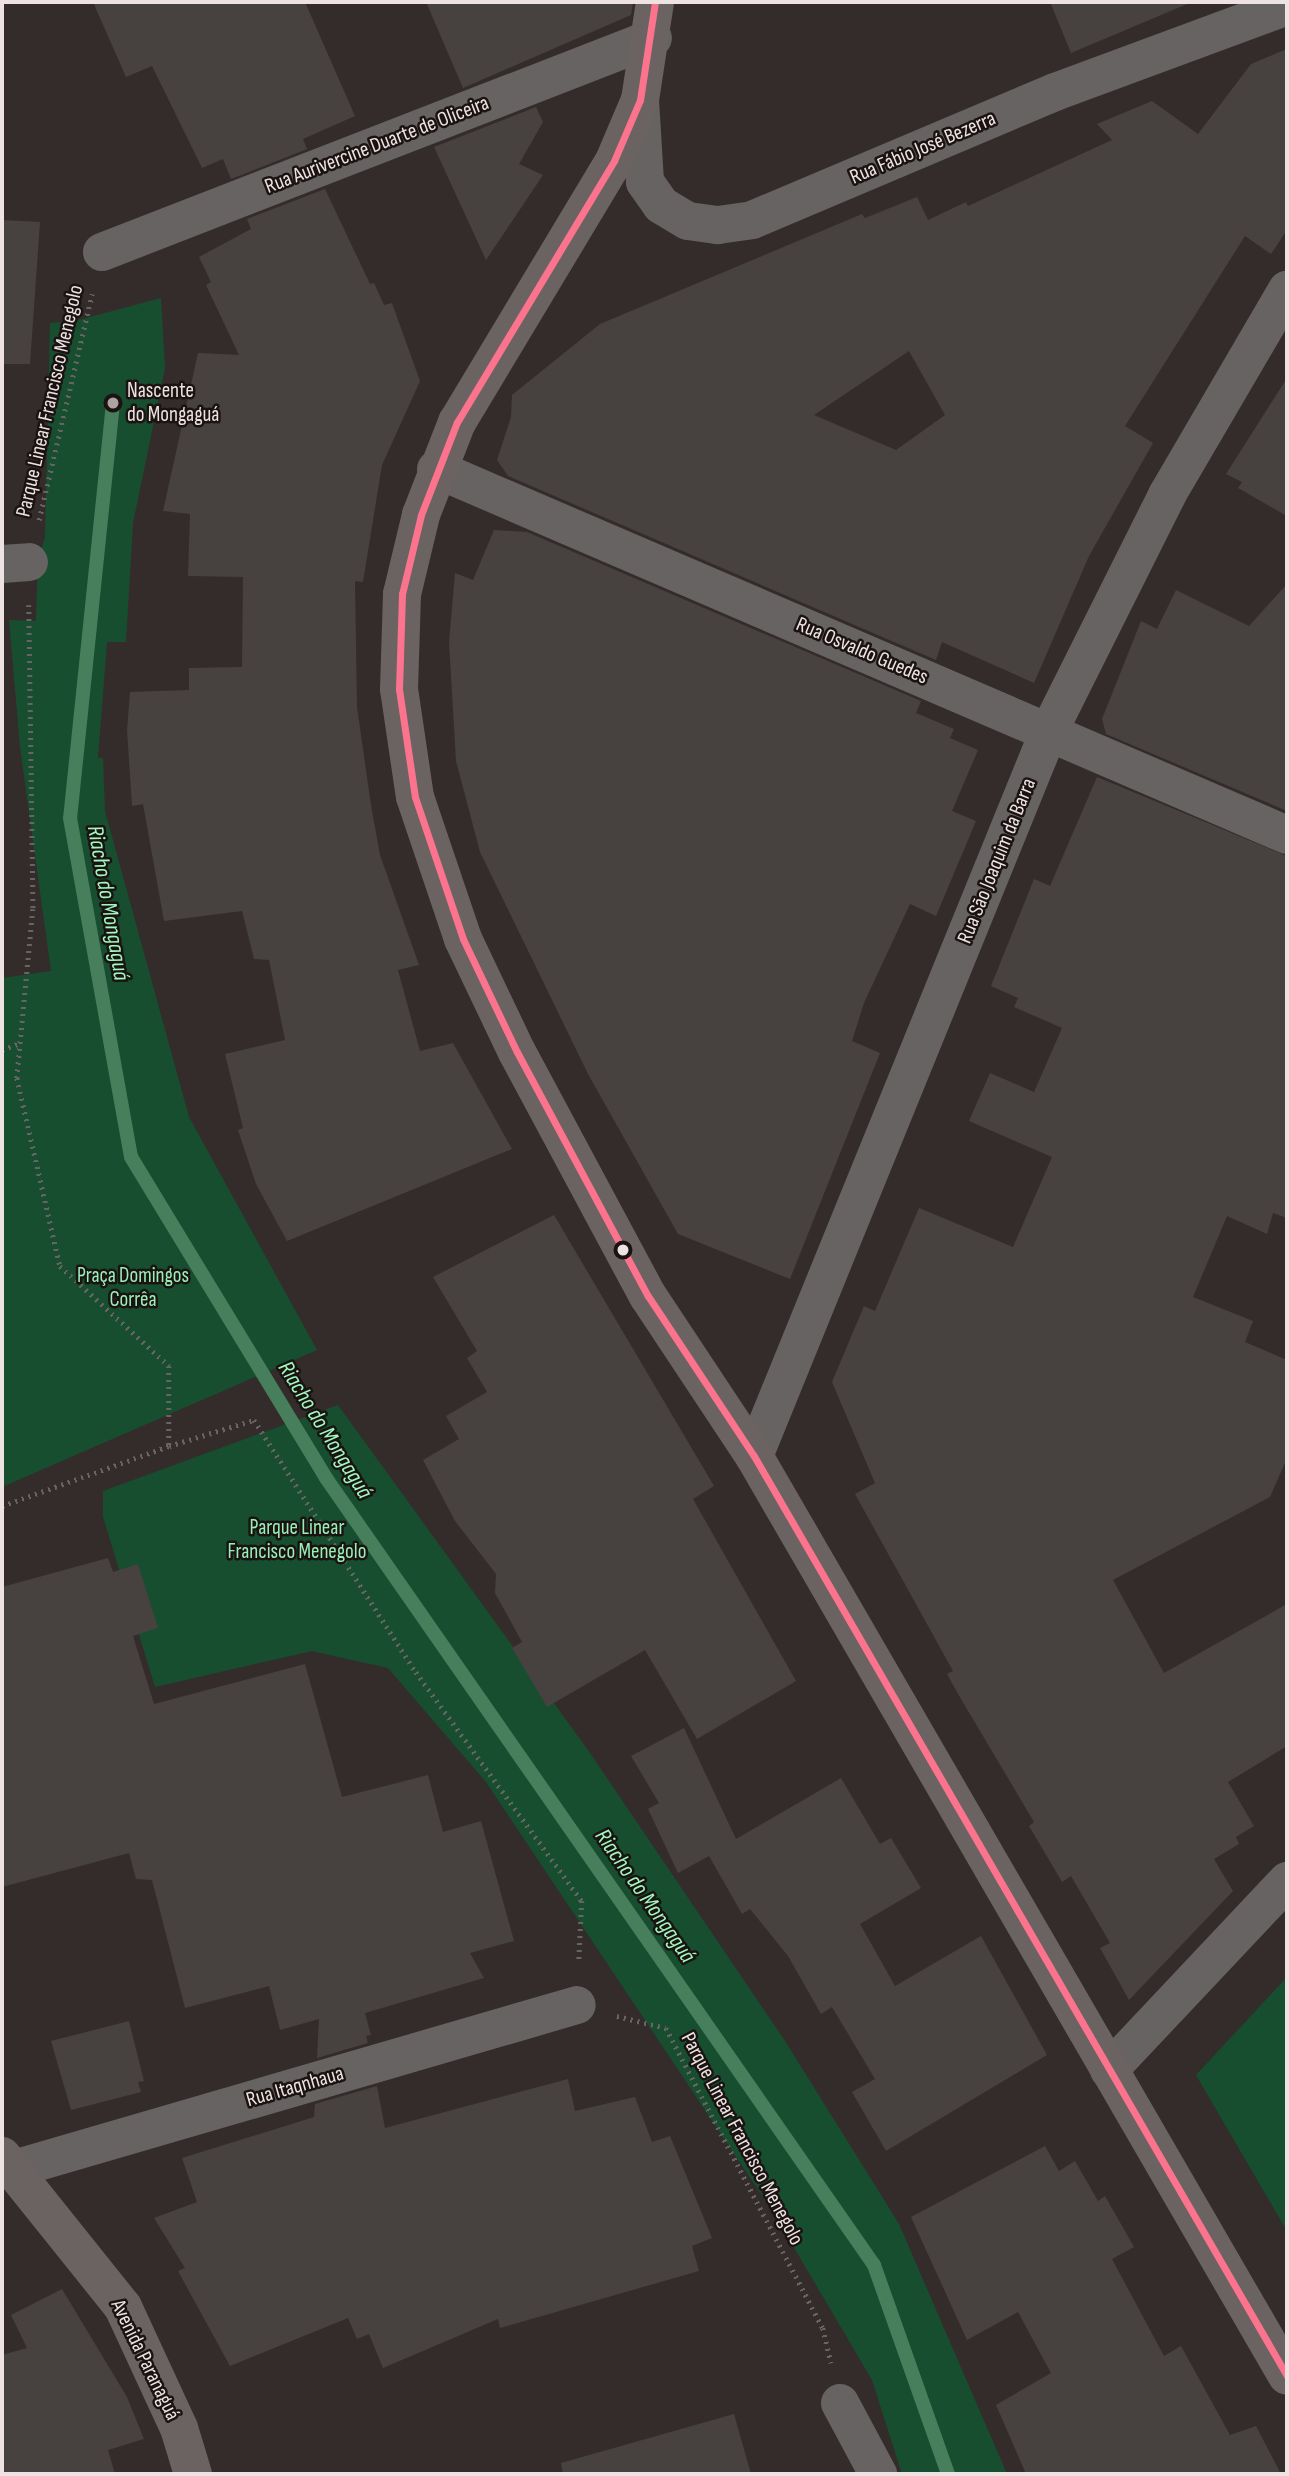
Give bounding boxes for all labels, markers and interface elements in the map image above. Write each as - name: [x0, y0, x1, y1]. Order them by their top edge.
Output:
- street label: Rua Aurivercine Duarte de Oliceira: [261, 91, 493, 199]
- street label: Rua Fábio José Bezerra: [846, 106, 1000, 190]
- street label: Parque Linear Francisco Menegolo: [11, 283, 89, 519]
- place label: Nascente do Mongaguá: [127, 378, 219, 428]
- marker: Nascente do Mongaguá: [105, 395, 121, 411]
- street label: Rua Osvaldo Guedes: [792, 612, 932, 690]
- street label: Rua São Joaquim da Barra: [952, 775, 1042, 947]
- water label: Riacho do Mongaguá: [81, 823, 135, 983]
- unlabelled marker: [616, 1243, 630, 1257]
- park label: Praça Domingos Corrêa: [77, 1263, 189, 1313]
- water label: Riacho do Mongaguá: [272, 1356, 378, 1504]
- park label: Parque Linear Francisco Menegolo: [228, 1515, 366, 1565]
- water label: Riacho do Mongaguá: [589, 1824, 701, 1968]
- street label: Parque Linear Francisco Menegolo: [675, 2028, 809, 2250]
- street label: Rua Itaqnhaua: [243, 2061, 347, 2113]
- street label: Avenida Paranaguá: [105, 2296, 185, 2424]

